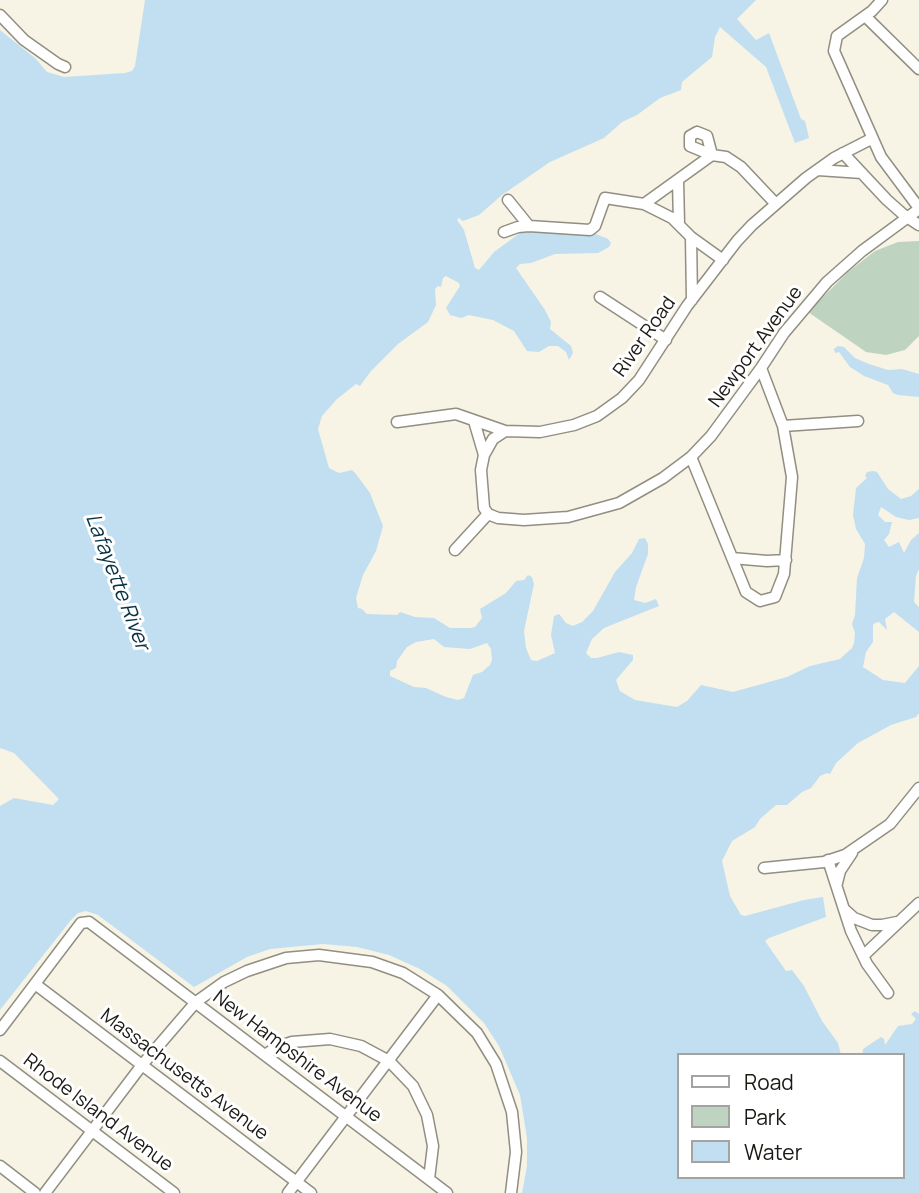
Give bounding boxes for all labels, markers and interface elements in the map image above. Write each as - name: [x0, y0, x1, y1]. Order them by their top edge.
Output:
- street label: Newport Avenue: [704, 282, 808, 412]
- street label: River Road: [609, 293, 681, 381]
- water label: Lafayette River: [79, 510, 155, 654]
- street label: New Hampshire Avenue: [208, 986, 386, 1128]
- street label: Massachusetts Avenue: [96, 1004, 272, 1146]
- street label: Rhode Island Avenue: [19, 1049, 177, 1177]
- legend: [678, 1053, 905, 1179]
- text: Road: [744, 1068, 794, 1096]
- text: Park: [744, 1103, 786, 1131]
- text: Water: [744, 1138, 802, 1166]

